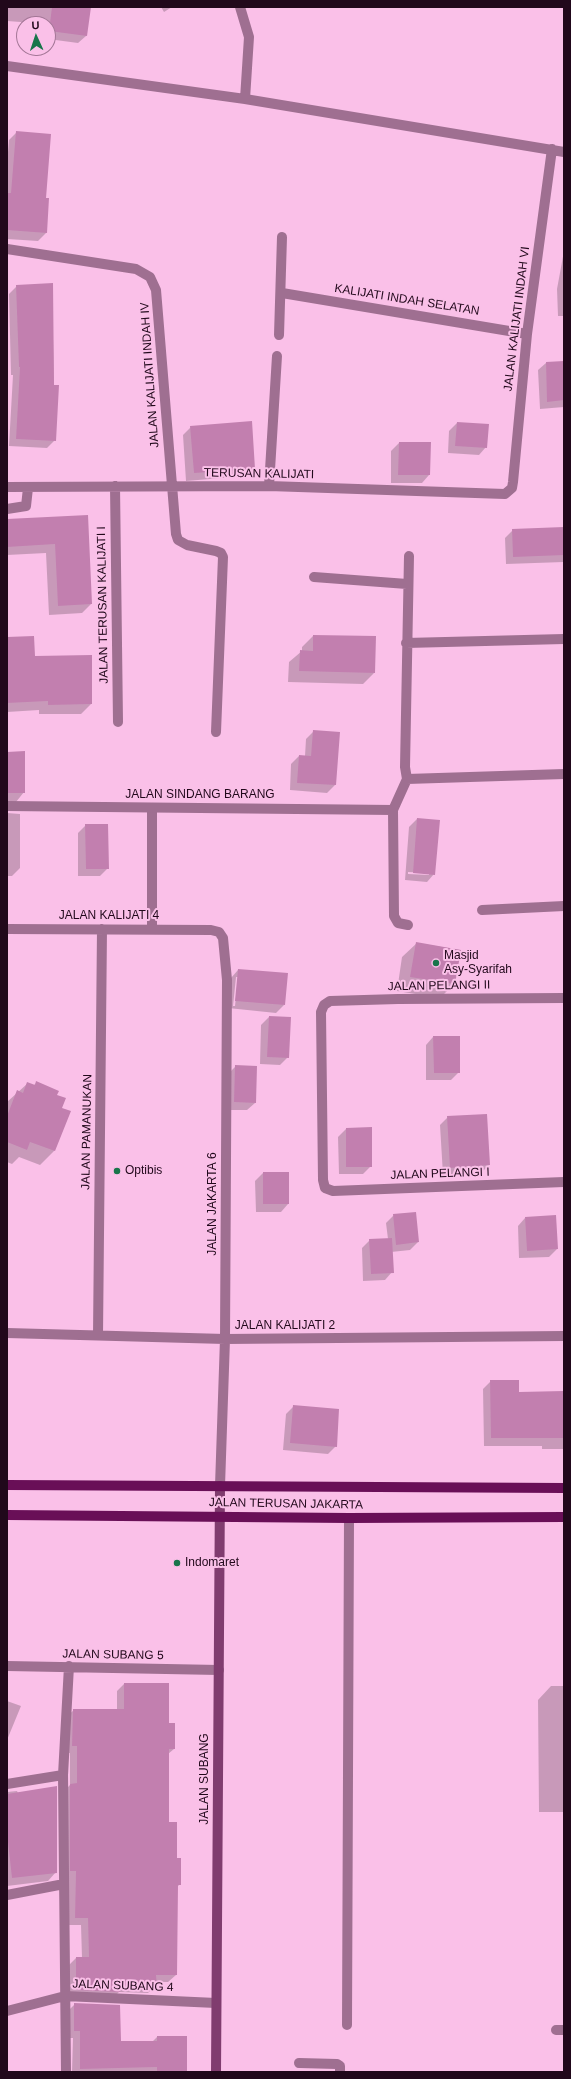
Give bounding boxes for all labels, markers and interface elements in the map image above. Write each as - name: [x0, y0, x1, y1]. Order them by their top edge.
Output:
- north arrow: [16, 16, 56, 56]
- text: U: [31, 19, 40, 31]
- street label: JALAN KALIJATI INDAH VI: [501, 246, 533, 392]
- street label: KALIJATI INDAH SELATAN: [333, 281, 481, 319]
- street label: JALAN KALIJATI INDAH IV: [138, 302, 162, 448]
- street label: TERUSAN KALIJATI: [204, 466, 314, 482]
- street label: JALAN TERUSAN KALIJATI I: [94, 526, 112, 684]
- street label: JALAN SINDANG BARANG: [125, 788, 275, 802]
- street label: JALAN KALIJATI 4: [59, 909, 159, 923]
- place label: Masjid Asy-Syarifah: [444, 949, 512, 977]
- marker: Masjid Asy-Syarifah: [431, 958, 441, 968]
- street label: JALAN PELANGI II: [388, 978, 490, 994]
- street label: JALAN PAMANUKAN: [79, 1074, 95, 1190]
- street label: JALAN JAKARTA 6: [206, 1152, 220, 1256]
- place label: Optibis: [125, 1164, 162, 1178]
- street label: JALAN PELANGI I: [390, 1165, 490, 1183]
- marker: Optibis: [112, 1166, 122, 1176]
- street label: JALAN KALIJATI 2: [235, 1319, 335, 1333]
- street label: JALAN TERUSAN JAKARTA: [209, 1495, 363, 1513]
- place label: Indomaret: [185, 1556, 239, 1570]
- marker: Indomaret: [172, 1558, 182, 1568]
- street label: JALAN SUBANG 5: [62, 1647, 164, 1663]
- street label: JALAN SUBANG: [198, 1733, 212, 1825]
- street label: JALAN SUBANG 4: [72, 1977, 174, 1995]

